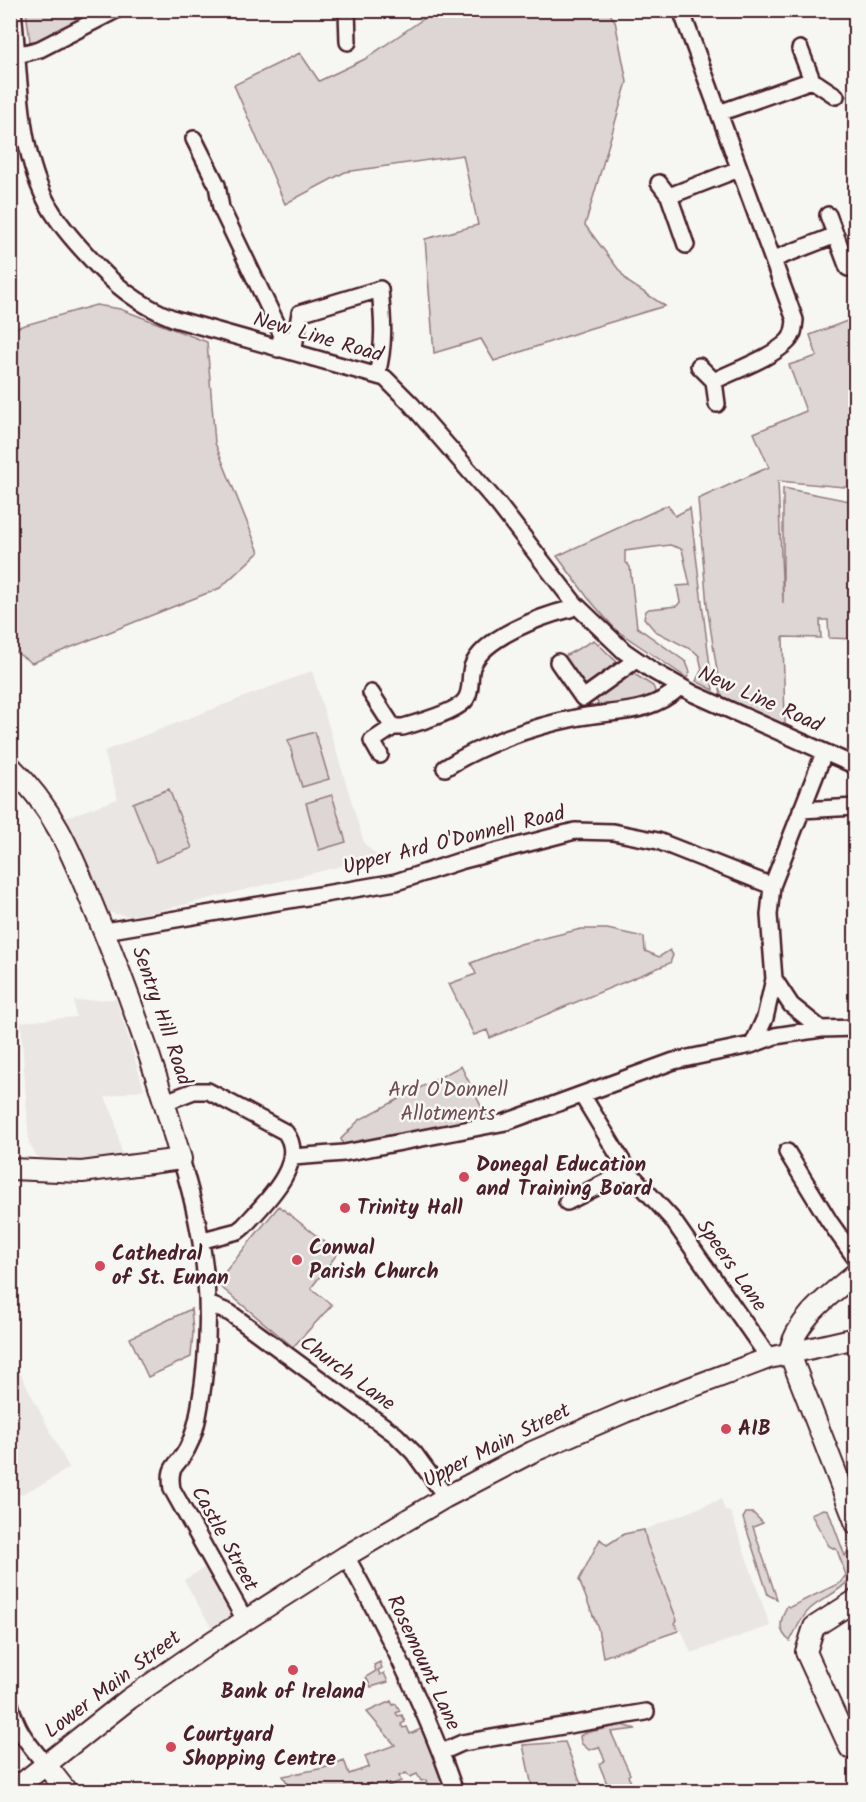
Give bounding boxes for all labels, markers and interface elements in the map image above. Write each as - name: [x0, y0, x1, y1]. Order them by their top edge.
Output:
- street label: New Line Road: [249, 304, 387, 372]
- street label: New Line Road: [692, 658, 828, 743]
- street label: Upper Ard O'Donnell Road: [340, 797, 569, 885]
- street label: Sentry Hill Road: [122, 942, 200, 1090]
- park label: Ard O'Donnell Allotments: [388, 1074, 508, 1131]
- place label: Donegal Education and Training Board: [476, 1149, 653, 1206]
- marker: Donegal Education and Training Board: [457, 1170, 471, 1184]
- place label: Trinity Hall: [357, 1192, 463, 1225]
- marker: Trinity Hall: [338, 1201, 352, 1215]
- street label: Speers Lane: [687, 1213, 775, 1319]
- place label: Conwal Parish Church: [309, 1232, 439, 1289]
- place label: Cathedral of St. Eunan: [112, 1238, 229, 1295]
- marker: Conwal Parish Church: [290, 1253, 304, 1267]
- marker: Cathedral of St. Eunan: [93, 1259, 107, 1273]
- street label: Church Lane: [292, 1328, 402, 1421]
- street label: Upper Main Street: [417, 1394, 577, 1497]
- place label: AIB: [738, 1413, 771, 1446]
- marker: AIB: [719, 1422, 733, 1436]
- street label: Castle Street: [182, 1480, 267, 1598]
- street label: Rosemount Lane: [377, 1590, 469, 1737]
- street label: Lower Main Street: [37, 1622, 189, 1748]
- marker: Bank of Ireland: [286, 1663, 300, 1677]
- place label: Bank of Ireland: [221, 1676, 366, 1709]
- place label: Courtyard Shopping Centre: [183, 1719, 336, 1776]
- marker: Courtyard Shopping Centre: [164, 1740, 178, 1754]

